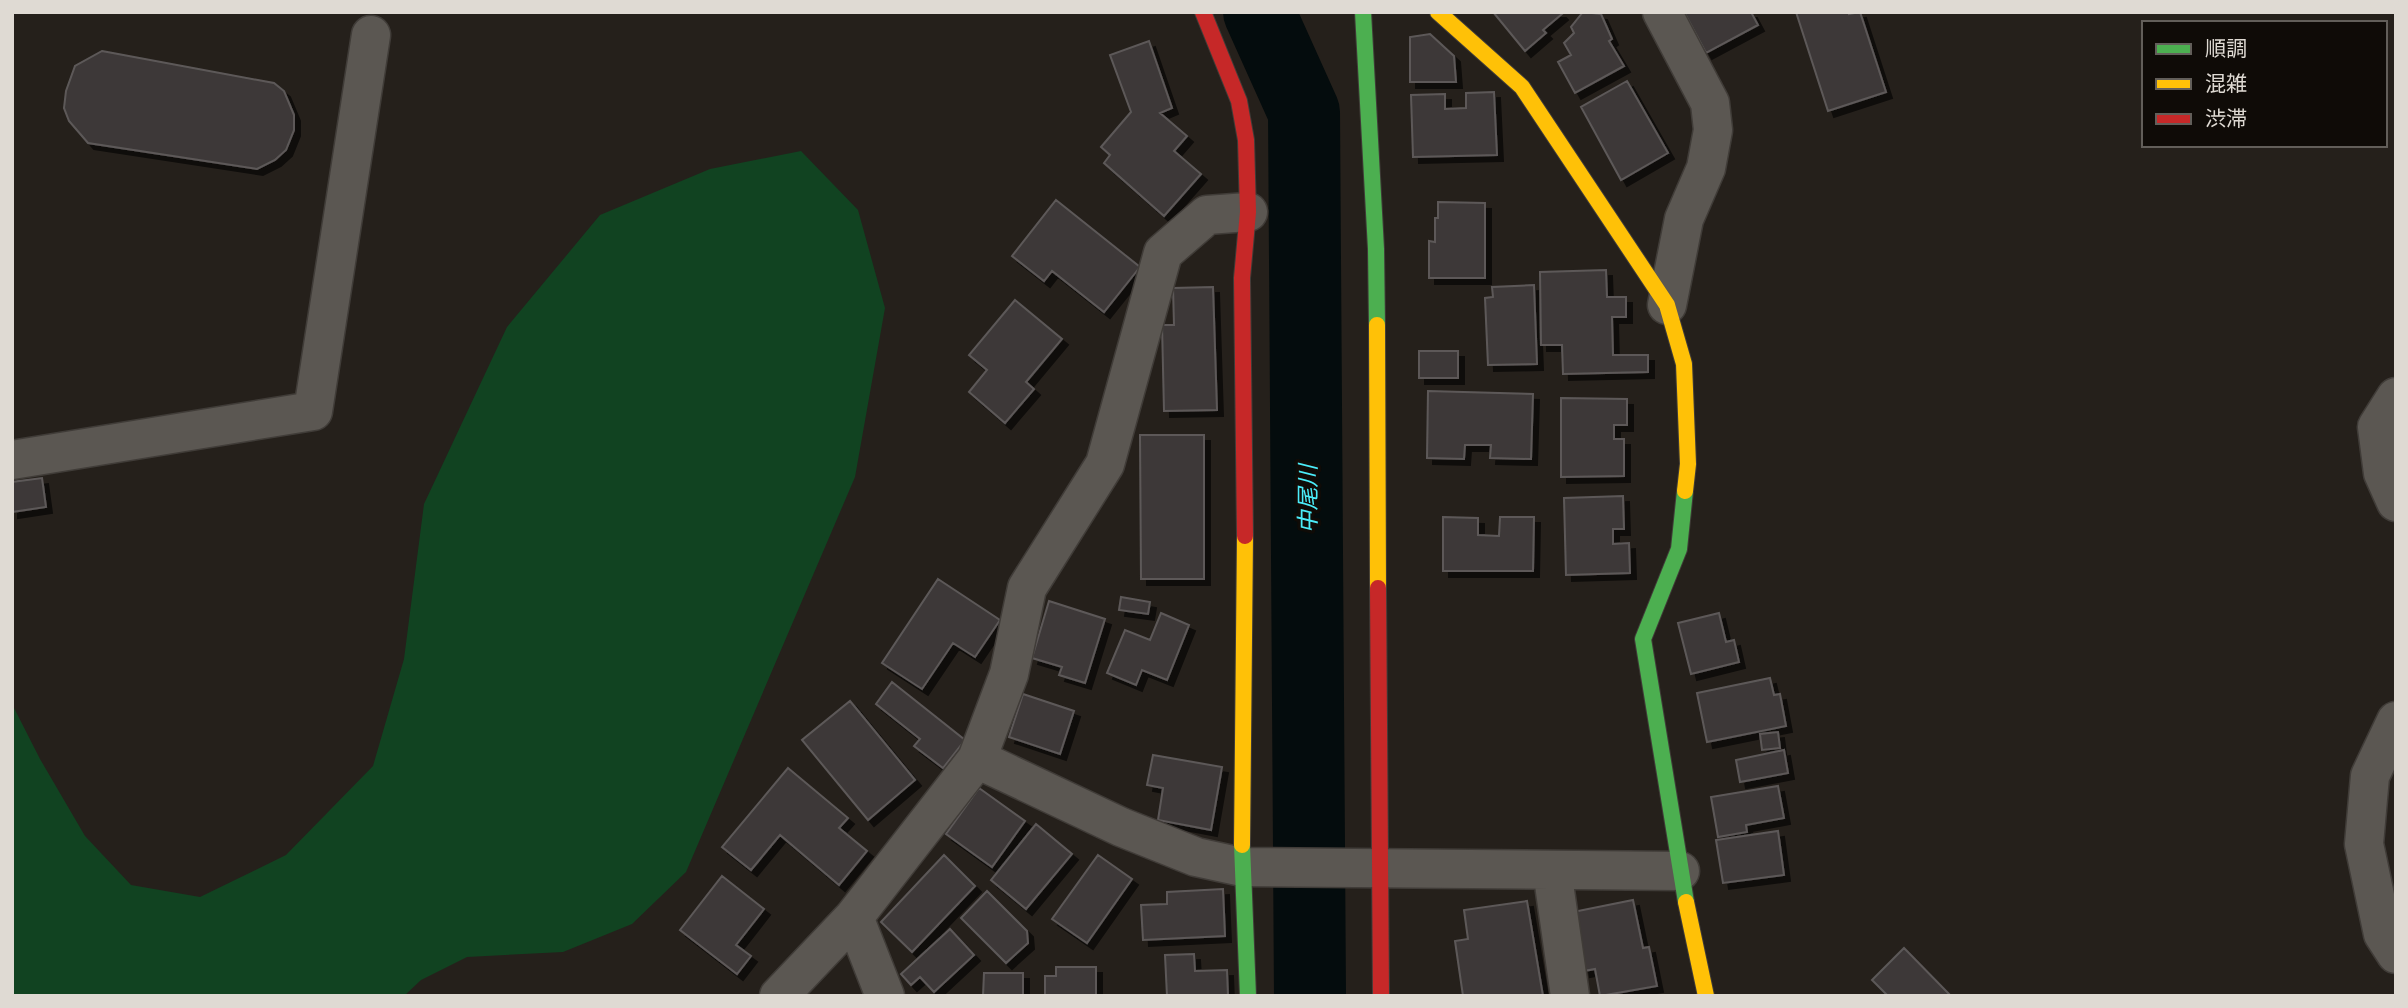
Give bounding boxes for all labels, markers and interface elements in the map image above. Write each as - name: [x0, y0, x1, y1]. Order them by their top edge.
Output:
- legend: [2142, 21, 2387, 147]
- text: 順調: [2205, 35, 2247, 60]
- text: 混雑: [2205, 70, 2247, 95]
- text: 渋滞: [2205, 105, 2247, 130]
- water label: 中尾川: [1293, 462, 1321, 534]

